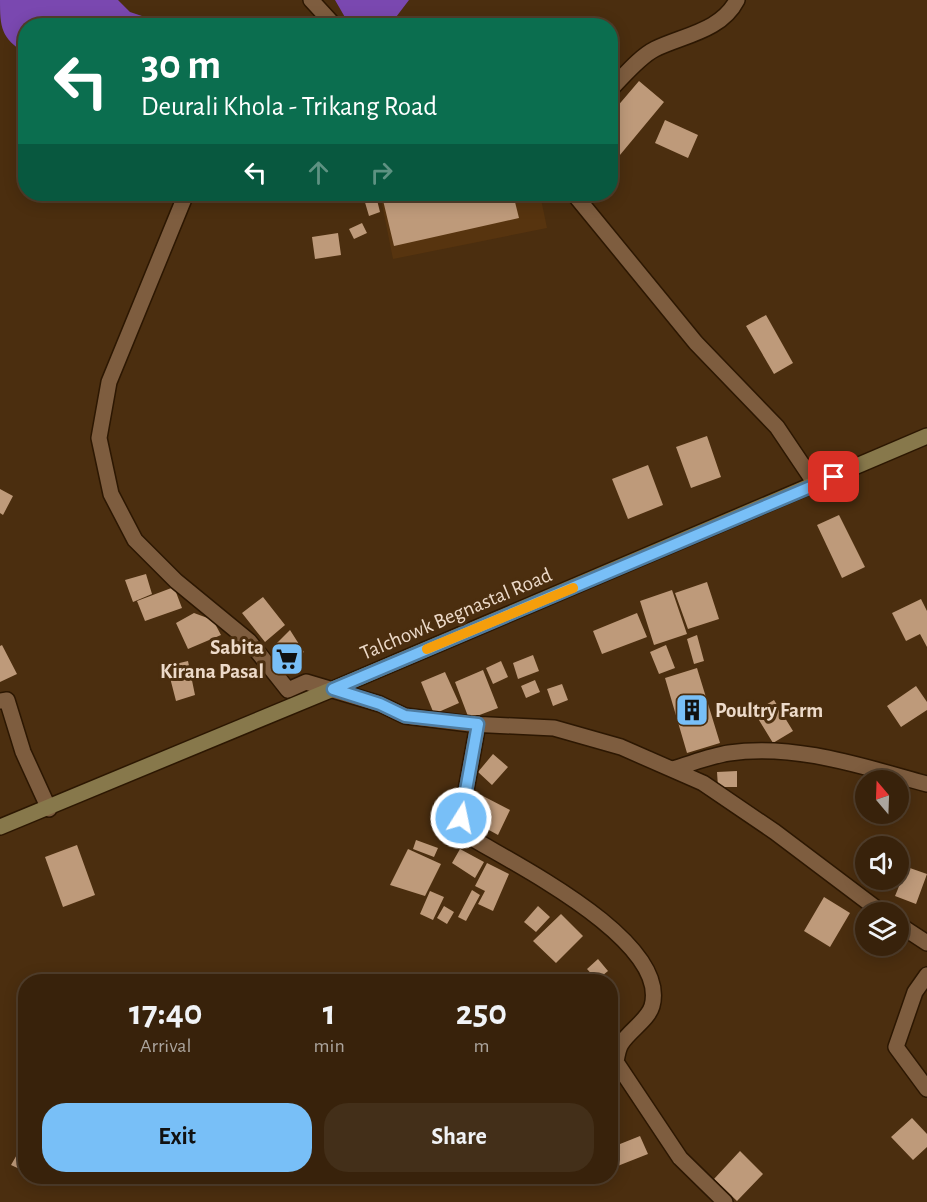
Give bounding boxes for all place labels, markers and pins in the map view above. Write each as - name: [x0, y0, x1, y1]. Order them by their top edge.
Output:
- pin: [808, 451, 859, 502]
- place label: Sabita Kirana Pasal: [160, 637, 264, 682]
- supermarket icon: Sabita Kirana Pasal: [269, 641, 305, 677]
- building icon: Poultry Farm: [674, 692, 710, 728]
- place label: Poultry Farm: [715, 700, 823, 721]

